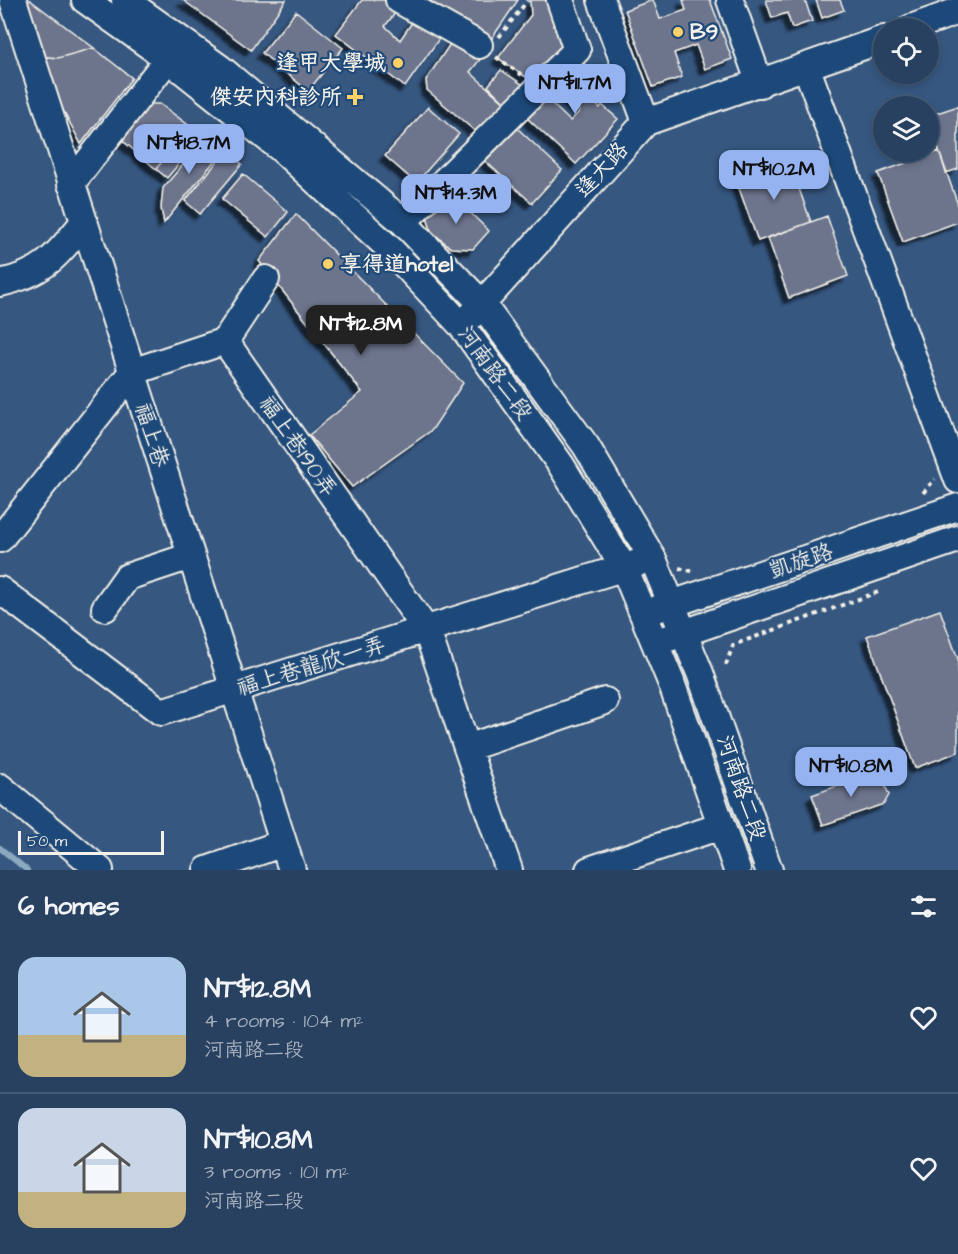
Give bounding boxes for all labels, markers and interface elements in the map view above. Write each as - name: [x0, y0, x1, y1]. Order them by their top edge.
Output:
- place label: B9: [690, 17, 718, 48]
- map controls: [873, 18, 939, 162]
- button: locate: [873, 18, 939, 84]
- marker: B9: [671, 25, 685, 39]
- place label: 逢甲大學城: [276, 48, 386, 79]
- marker: 逢甲大學城: [391, 56, 405, 70]
- pin: NT$11.7M: [513, 64, 637, 115]
- text: NT$11.7M: [539, 69, 611, 97]
- place label: 傑安內科診所: [210, 82, 342, 113]
- marker: 傑安內科診所: [346, 88, 364, 106]
- button: layers: [873, 96, 939, 162]
- pin: NT$18.7M: [127, 124, 251, 175]
- text: NT$18.7M: [147, 129, 231, 157]
- street label: 逢大路: [568, 135, 636, 205]
- pin: NT$10.2M: [712, 150, 836, 201]
- text: NT$10.2M: [733, 155, 815, 183]
- pin: NT$14.3M: [394, 174, 518, 225]
- text: NT$14.3M: [415, 179, 497, 207]
- place label: 享得道hotel: [340, 249, 454, 280]
- marker: 享得道hotel: [321, 257, 335, 271]
- pin: NT$12.8M: [299, 305, 423, 356]
- text: NT$12.8M: [320, 310, 402, 338]
- street label: 河南路二段: [450, 319, 540, 427]
- street label: 福上巷190弄: [252, 389, 344, 503]
- street label: 福上巷: [127, 399, 177, 471]
- street label: 凱旋路: [765, 536, 837, 586]
- street label: 福上巷龍欣一弄: [233, 629, 389, 703]
- street label: 河南路二段: [708, 731, 774, 845]
- pin: NT$10.8M: [789, 747, 913, 798]
- text: NT$10.8M: [809, 752, 893, 780]
- scale bar: [18, 828, 164, 856]
- text: 50 m: [27, 830, 67, 852]
- text: 6 homes: [18, 888, 120, 924]
- icon: filters: [907, 890, 940, 923]
- text: NT$12.8M: [204, 971, 311, 1007]
- icon: home: [66, 981, 138, 1053]
- icon: heart: [907, 1001, 940, 1034]
- text: 4 rooms · 104 m²: [204, 1007, 363, 1035]
- text: 河南路二段: [204, 1036, 304, 1064]
- text: NT$10.8M: [204, 1122, 313, 1158]
- icon: home: [66, 1132, 138, 1204]
- icon: heart: [907, 1152, 940, 1185]
- text: 3 rooms · 101 m²: [204, 1158, 349, 1186]
- text: 河南路二段: [204, 1187, 304, 1215]

